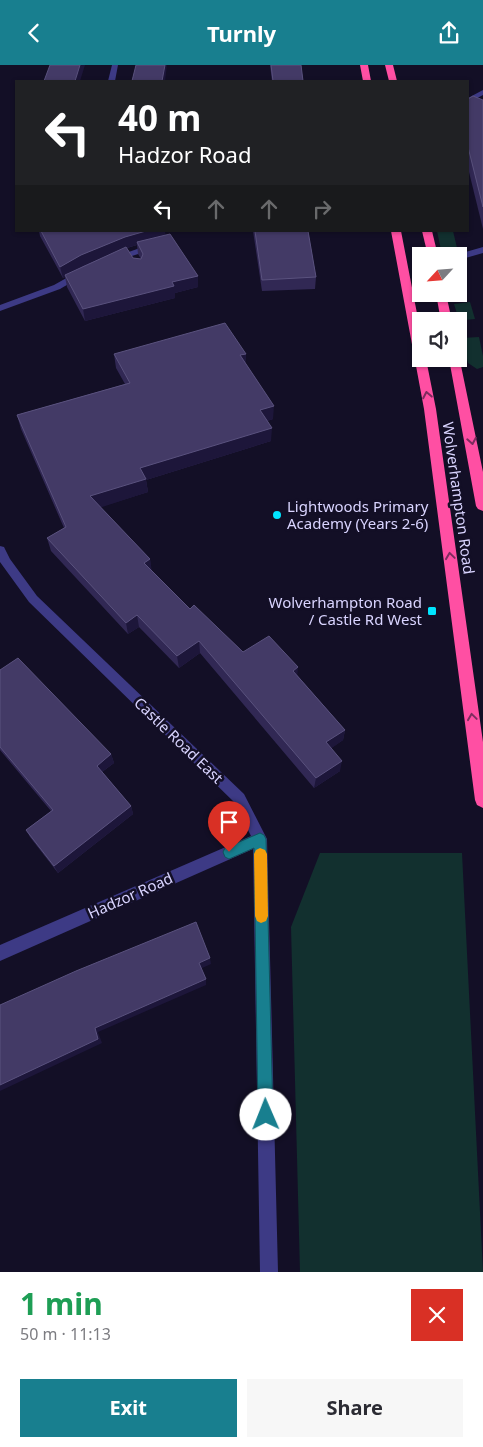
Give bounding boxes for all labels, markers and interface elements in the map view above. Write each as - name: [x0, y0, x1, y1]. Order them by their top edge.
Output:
- text: Turnly: [207, 18, 276, 48]
- icon: back: [20, 19, 48, 47]
- icon: share: [435, 19, 463, 47]
- text: 40 m: [118, 94, 201, 141]
- icon: left: [35, 100, 100, 165]
- text: Hadzor Road: [118, 139, 252, 169]
- icon: left: [149, 195, 177, 223]
- icon: ahead: [202, 195, 230, 223]
- icon: ahead: [255, 195, 283, 223]
- icon: right: [308, 195, 336, 223]
- north arrow: [412, 247, 468, 303]
- map controls: [412, 247, 467, 367]
- button: sound: [412, 312, 467, 367]
- one-way arrow: [423, 390, 433, 399]
- street label: Wolverhampton Road: [438, 421, 480, 575]
- one-way arrow: [466, 436, 476, 445]
- place label: Lightwoods Primary Academy (Years 2-6): [287, 496, 429, 533]
- marker: Lightwoods Primary Academy (Years 2-6): [271, 509, 283, 521]
- one-way arrow: [445, 551, 456, 559]
- place label: Wolverhampton Road / Castle Rd West: [268, 592, 423, 629]
- marker: Wolverhampton Road / Castle Rd West: [426, 605, 438, 617]
- street label: Castle Road East: [130, 693, 228, 788]
- one-way arrow: [467, 712, 477, 721]
- pin: [208, 801, 250, 852]
- icon: arrive: [215, 808, 243, 836]
- street label: Hadzor Road: [84, 867, 176, 923]
- position arrow: [239, 1088, 291, 1140]
- text: 1 min: [20, 1283, 103, 1324]
- button: close: [411, 1289, 463, 1341]
- text: 50 m · 11:13: [20, 1323, 111, 1345]
- button: Exit: [20, 1379, 237, 1437]
- button: Share: [247, 1379, 463, 1437]

